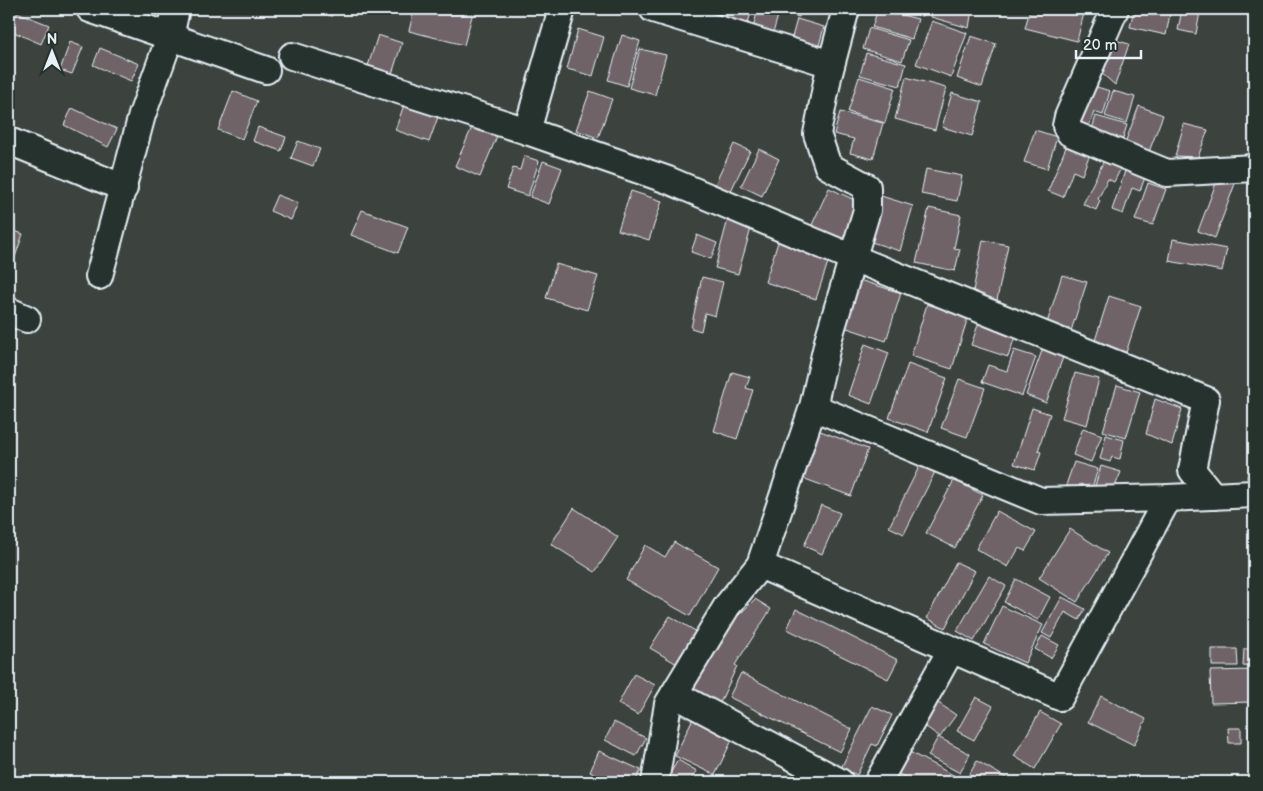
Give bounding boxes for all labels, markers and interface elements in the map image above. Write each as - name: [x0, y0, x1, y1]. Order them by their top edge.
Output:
- north arrow: [28, 28, 78, 78]
- scale bar: [1076, 28, 1140, 60]
- text: N: [47, 31, 57, 48]
- text: 20 m: [1083, 36, 1117, 55]

